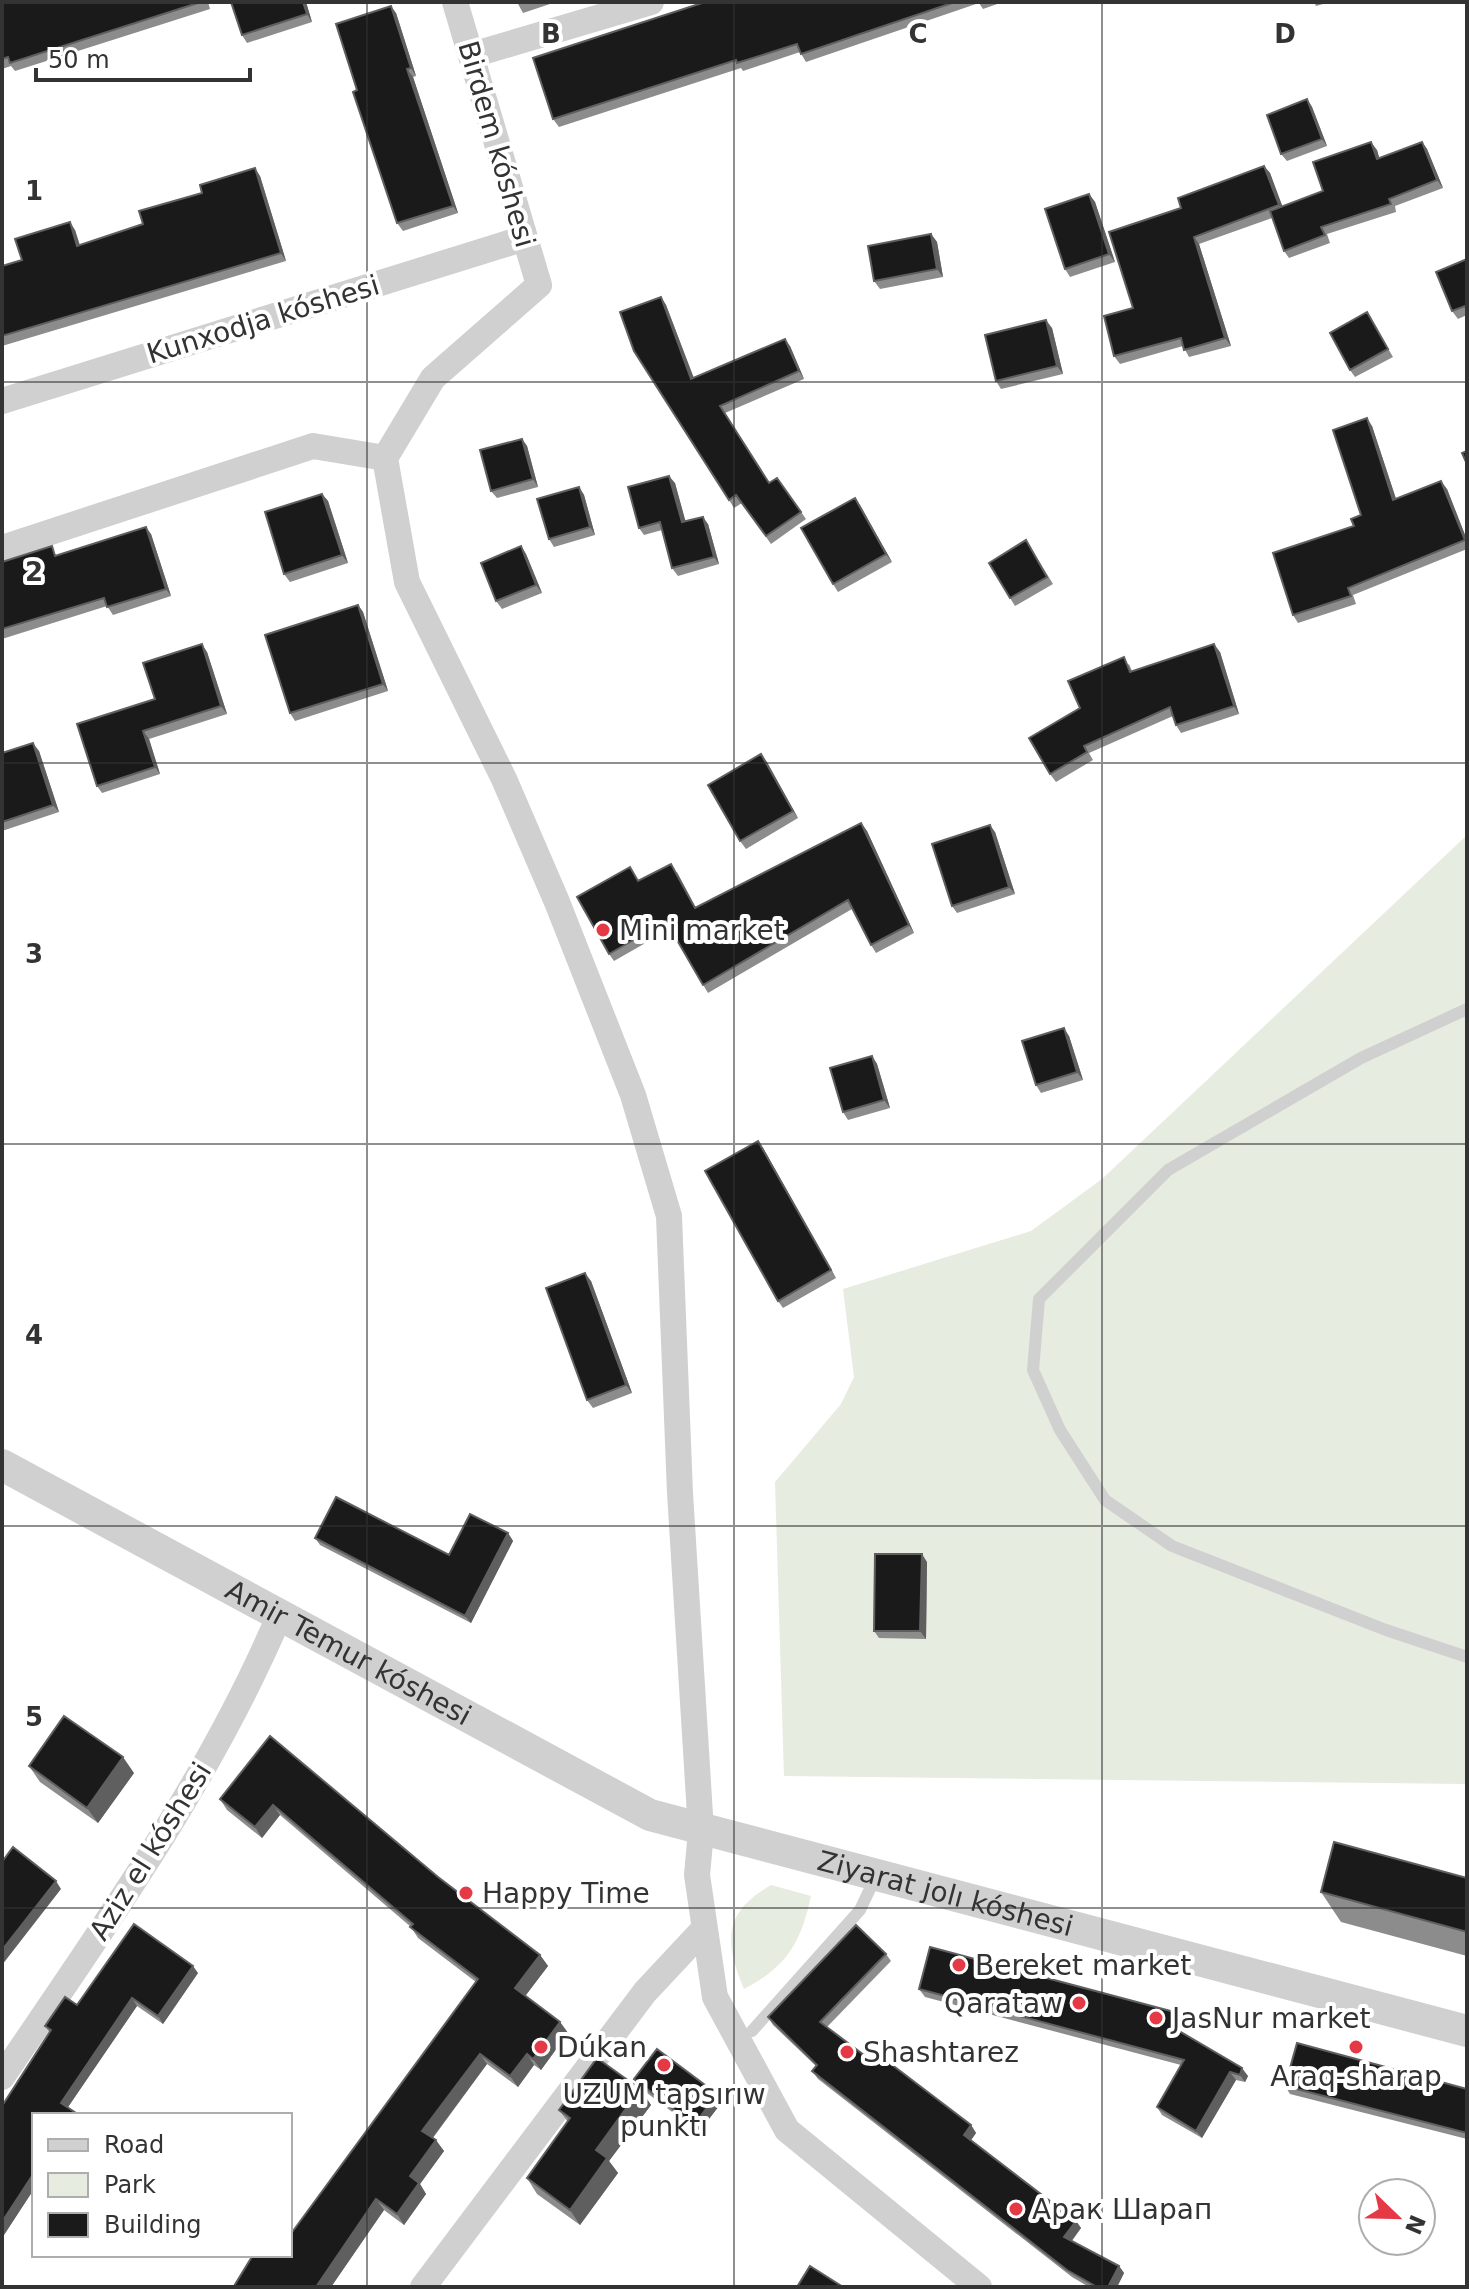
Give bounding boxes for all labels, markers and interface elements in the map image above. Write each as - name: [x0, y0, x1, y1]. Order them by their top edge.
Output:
- text: B: [541, 19, 561, 49]
- text: C: [908, 19, 928, 49]
- text: D: [1274, 19, 1296, 49]
- scale bar: [36, 32, 250, 82]
- street label: Birdem kóshesi: [451, 37, 542, 251]
- text: 50 m: [48, 46, 110, 74]
- text: 1: [25, 176, 43, 206]
- street label: Kunxodja kóshesi: [143, 268, 383, 371]
- text: 2: [25, 557, 43, 587]
- place label: Mini market: [619, 914, 785, 947]
- marker: Mini market: [594, 921, 612, 939]
- text: 3: [25, 939, 43, 969]
- text: 4: [25, 1320, 43, 1350]
- street label: Amir Temur kóshesi: [220, 1573, 477, 1732]
- text: 5: [25, 1702, 43, 1732]
- street label: Aziz el kóshesi: [83, 1756, 218, 1946]
- street label: Ziyarat jolı kóshesi: [814, 1844, 1077, 1943]
- place label: Happy Time: [482, 1877, 650, 1910]
- marker: Happy Time: [457, 1884, 475, 1902]
- place label: Bereket market: [975, 1949, 1191, 1982]
- marker: Bereket market: [950, 1956, 968, 1974]
- place label: Qarataw: [944, 1987, 1063, 2020]
- marker: Qarataw: [1070, 1994, 1088, 2012]
- place label: JasNur market: [1170, 2002, 1370, 2035]
- marker: JasNur market: [1147, 2009, 1165, 2027]
- place label: Dúkan: [557, 2031, 647, 2064]
- place label: Shashtarez: [863, 2036, 1019, 2069]
- marker: Dúkan: [532, 2038, 550, 2056]
- marker: Araq-sharap: [1347, 2038, 1365, 2056]
- marker: Shashtarez: [838, 2043, 856, 2061]
- marker: UZUM tapsırıw punktı: [655, 2056, 673, 2074]
- place label: Araq-sharap: [1270, 2060, 1442, 2093]
- place label: UZUM tapsırıw punktı: [562, 2078, 766, 2143]
- legend: [32, 2113, 292, 2257]
- text: Road: [104, 2131, 164, 2159]
- text: Park: [104, 2171, 156, 2199]
- north arrow: [1357, 2177, 1437, 2257]
- place label: Арак Шарап: [1032, 2193, 1212, 2226]
- marker: Арак Шарап: [1007, 2200, 1025, 2218]
- text: Building: [104, 2211, 201, 2239]
- text: N: [1400, 2211, 1430, 2238]

